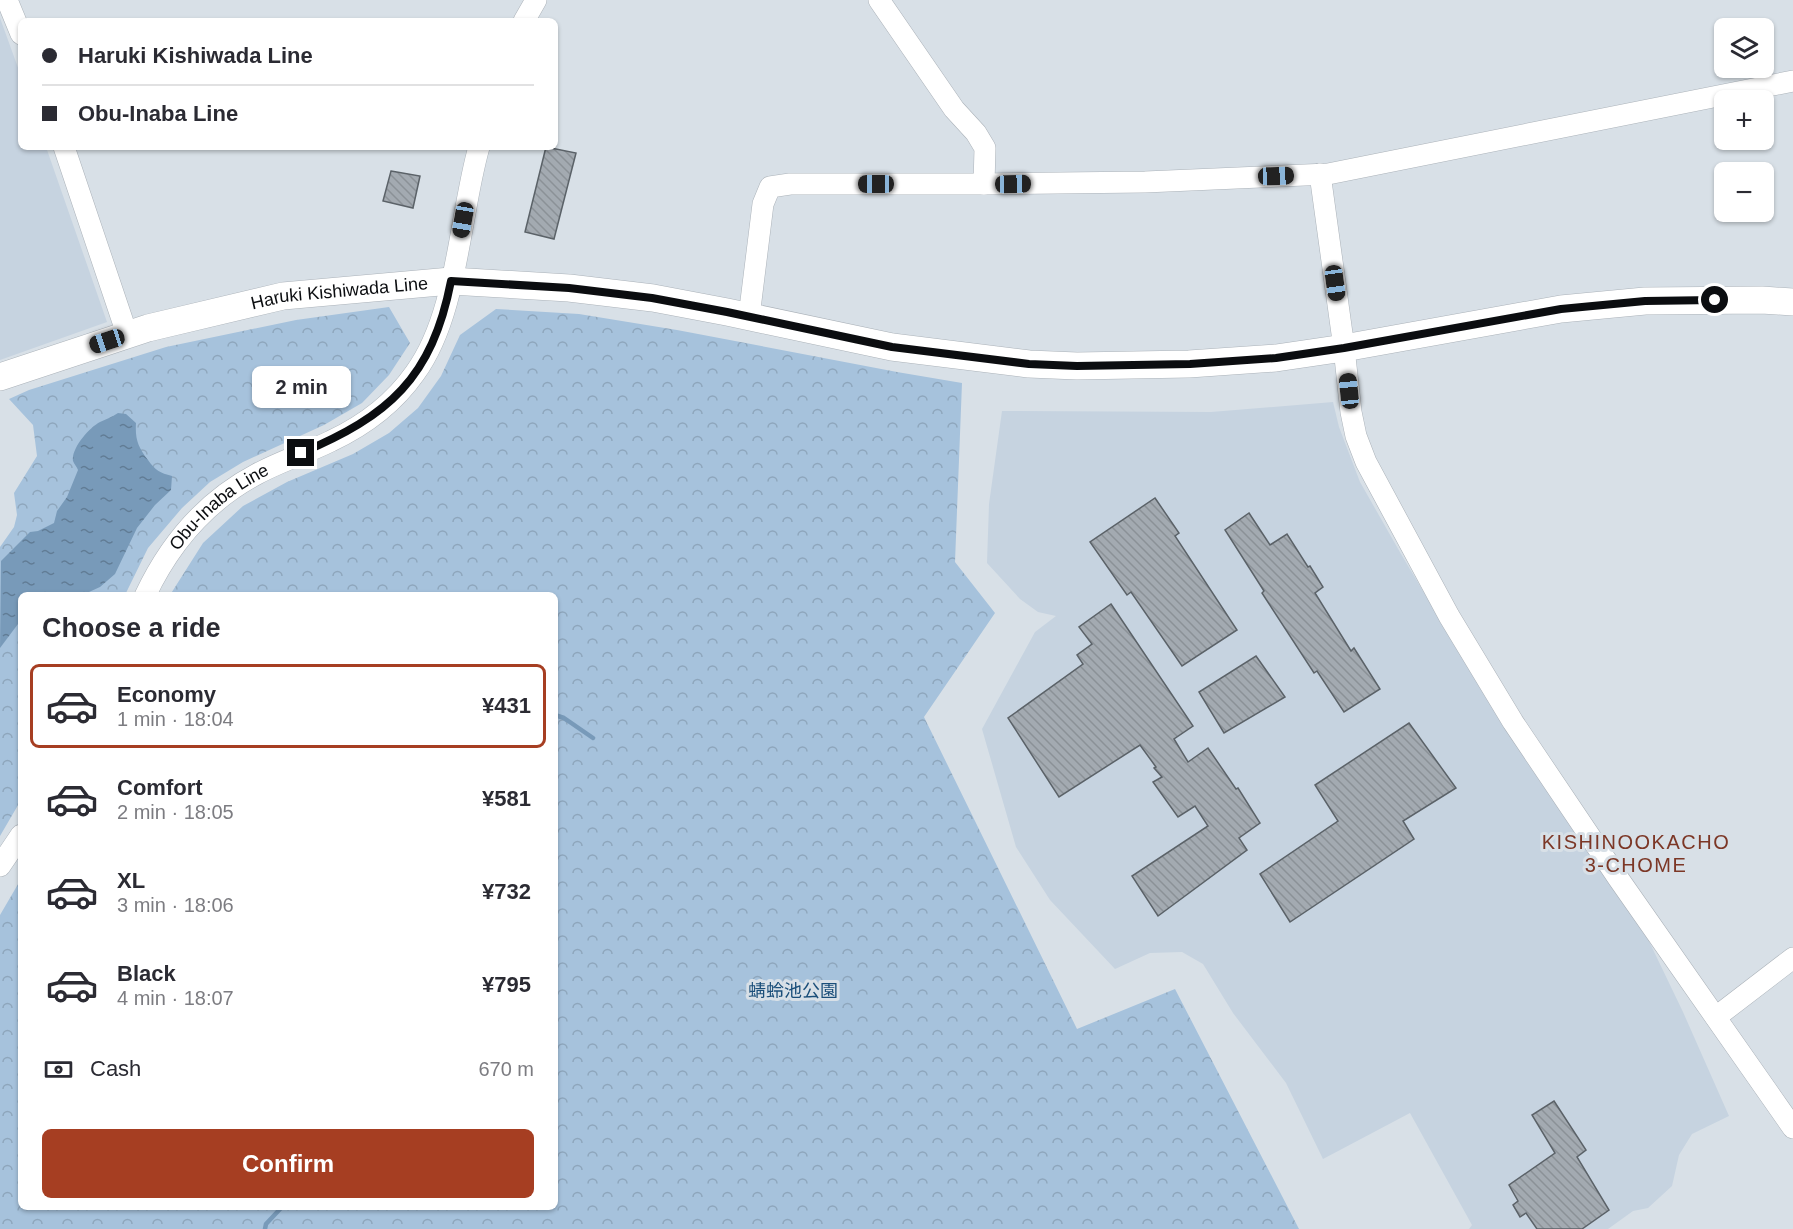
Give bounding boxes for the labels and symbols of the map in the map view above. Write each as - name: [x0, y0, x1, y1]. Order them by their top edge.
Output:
- car: [1258, 166, 1294, 186]
- car: [858, 175, 894, 193]
- car: [995, 175, 1031, 193]
- car: [451, 201, 475, 239]
- car: [1324, 264, 1346, 302]
- street label: Haruki Kishiwada Line: [249, 273, 429, 313]
- route start: [1701, 286, 1728, 313]
- car: [87, 327, 127, 355]
- callout: 2 min: [252, 366, 350, 408]
- car: [1338, 372, 1360, 410]
- route end: [287, 439, 314, 466]
- street label: Obu-Inaba Line: [165, 460, 272, 554]
- district label: KISHINOOKACHO 3-CHOME: [1542, 831, 1730, 876]
- park label: 蜻蛉池公園: [748, 981, 838, 1001]

